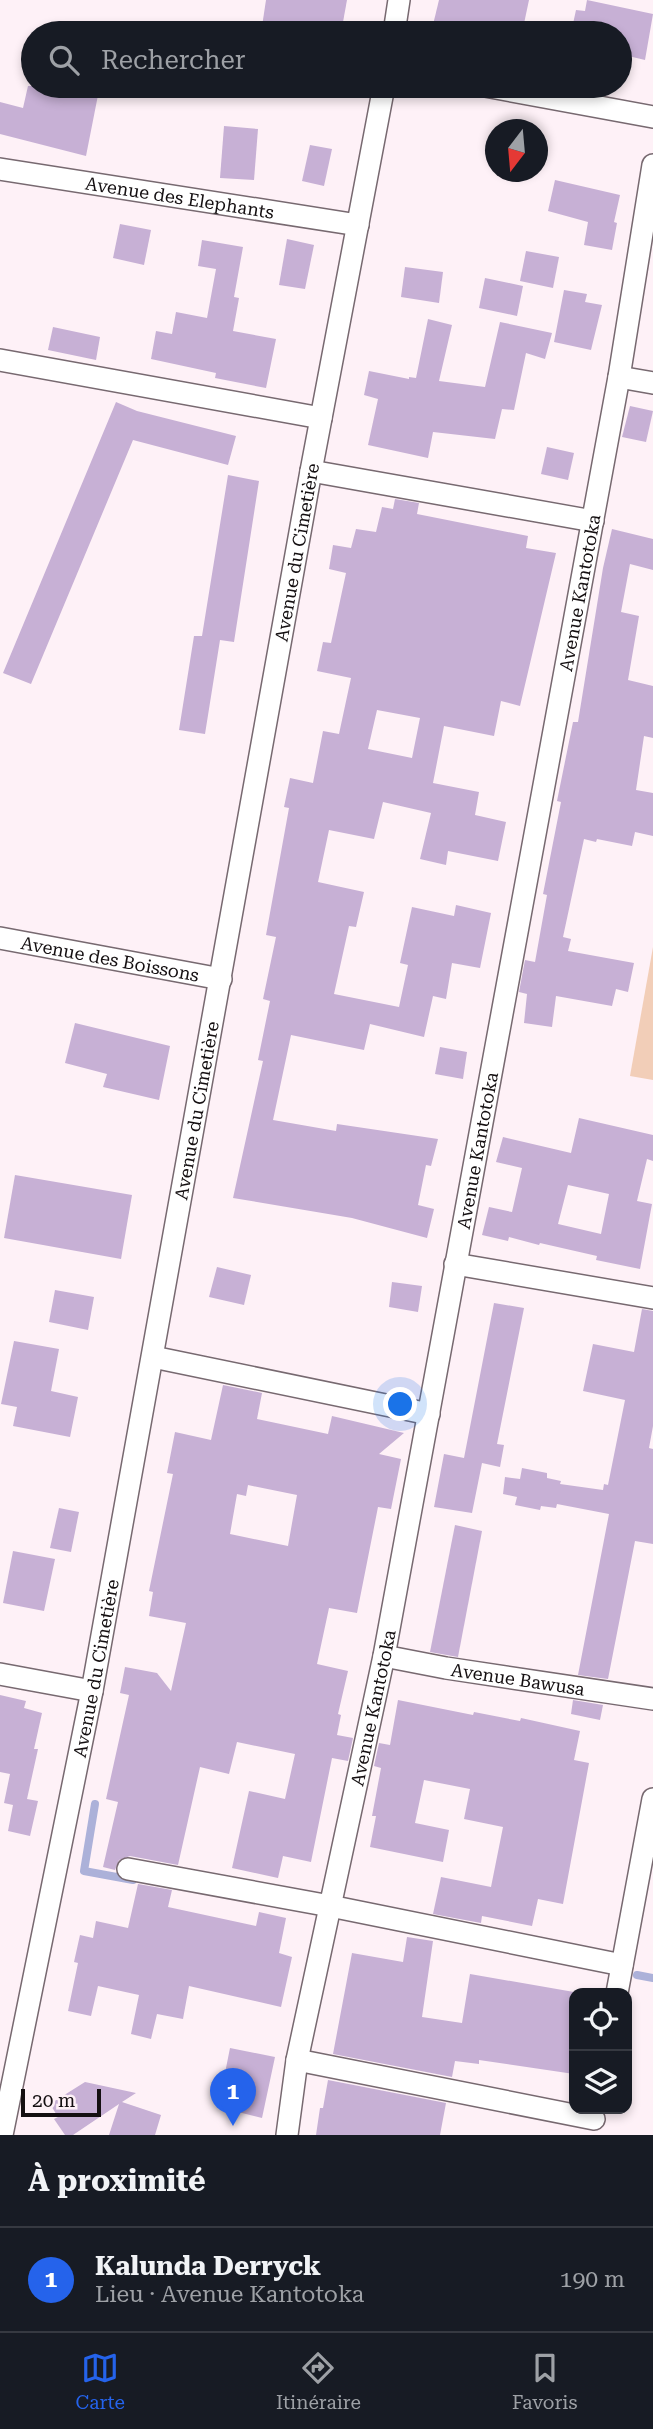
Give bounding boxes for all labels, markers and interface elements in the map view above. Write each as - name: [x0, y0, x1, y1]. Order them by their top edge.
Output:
- search box: [21, 21, 632, 98]
- icon: search: [45, 41, 83, 79]
- text: Rechercher: [101, 45, 245, 75]
- north arrow: [485, 119, 548, 182]
- street label: Avenue des Elephants: [84, 172, 276, 222]
- street label: Avenue du Cimetière: [270, 461, 323, 643]
- street label: Avenue Kantotoka: [555, 512, 604, 673]
- street label: Avenue des Boissons: [19, 932, 201, 985]
- street label: Avenue du Cimetière: [170, 1019, 223, 1201]
- street label: Avenue Kantotoka: [452, 1070, 502, 1231]
- your location: [383, 1387, 417, 1421]
- street label: Avenue du Cimetière: [68, 1577, 122, 1759]
- street label: Avenue Kantotoka: [346, 1628, 399, 1788]
- street label: Avenue Bawusa: [450, 1658, 587, 1699]
- map controls: [569, 1988, 632, 2114]
- button: locate: [569, 1988, 632, 2051]
- button: layers: [569, 2051, 632, 2114]
- pin: 1: [210, 2068, 256, 2126]
- scale bar: [21, 2086, 102, 2118]
- text: 20 m: [32, 2089, 75, 2112]
- text: À proximité: [28, 2163, 206, 2198]
- text: Kalunda Derryck: [95, 2251, 321, 2281]
- text: 1: [45, 2266, 57, 2293]
- text: 190 m: [560, 2266, 625, 2293]
- text: Lieu · Avenue Kantotoka: [95, 2281, 364, 2308]
- tab: Carte: [76, 2349, 125, 2414]
- tab: Itinéraire: [276, 2349, 361, 2414]
- tab: Favoris: [512, 2349, 577, 2414]

